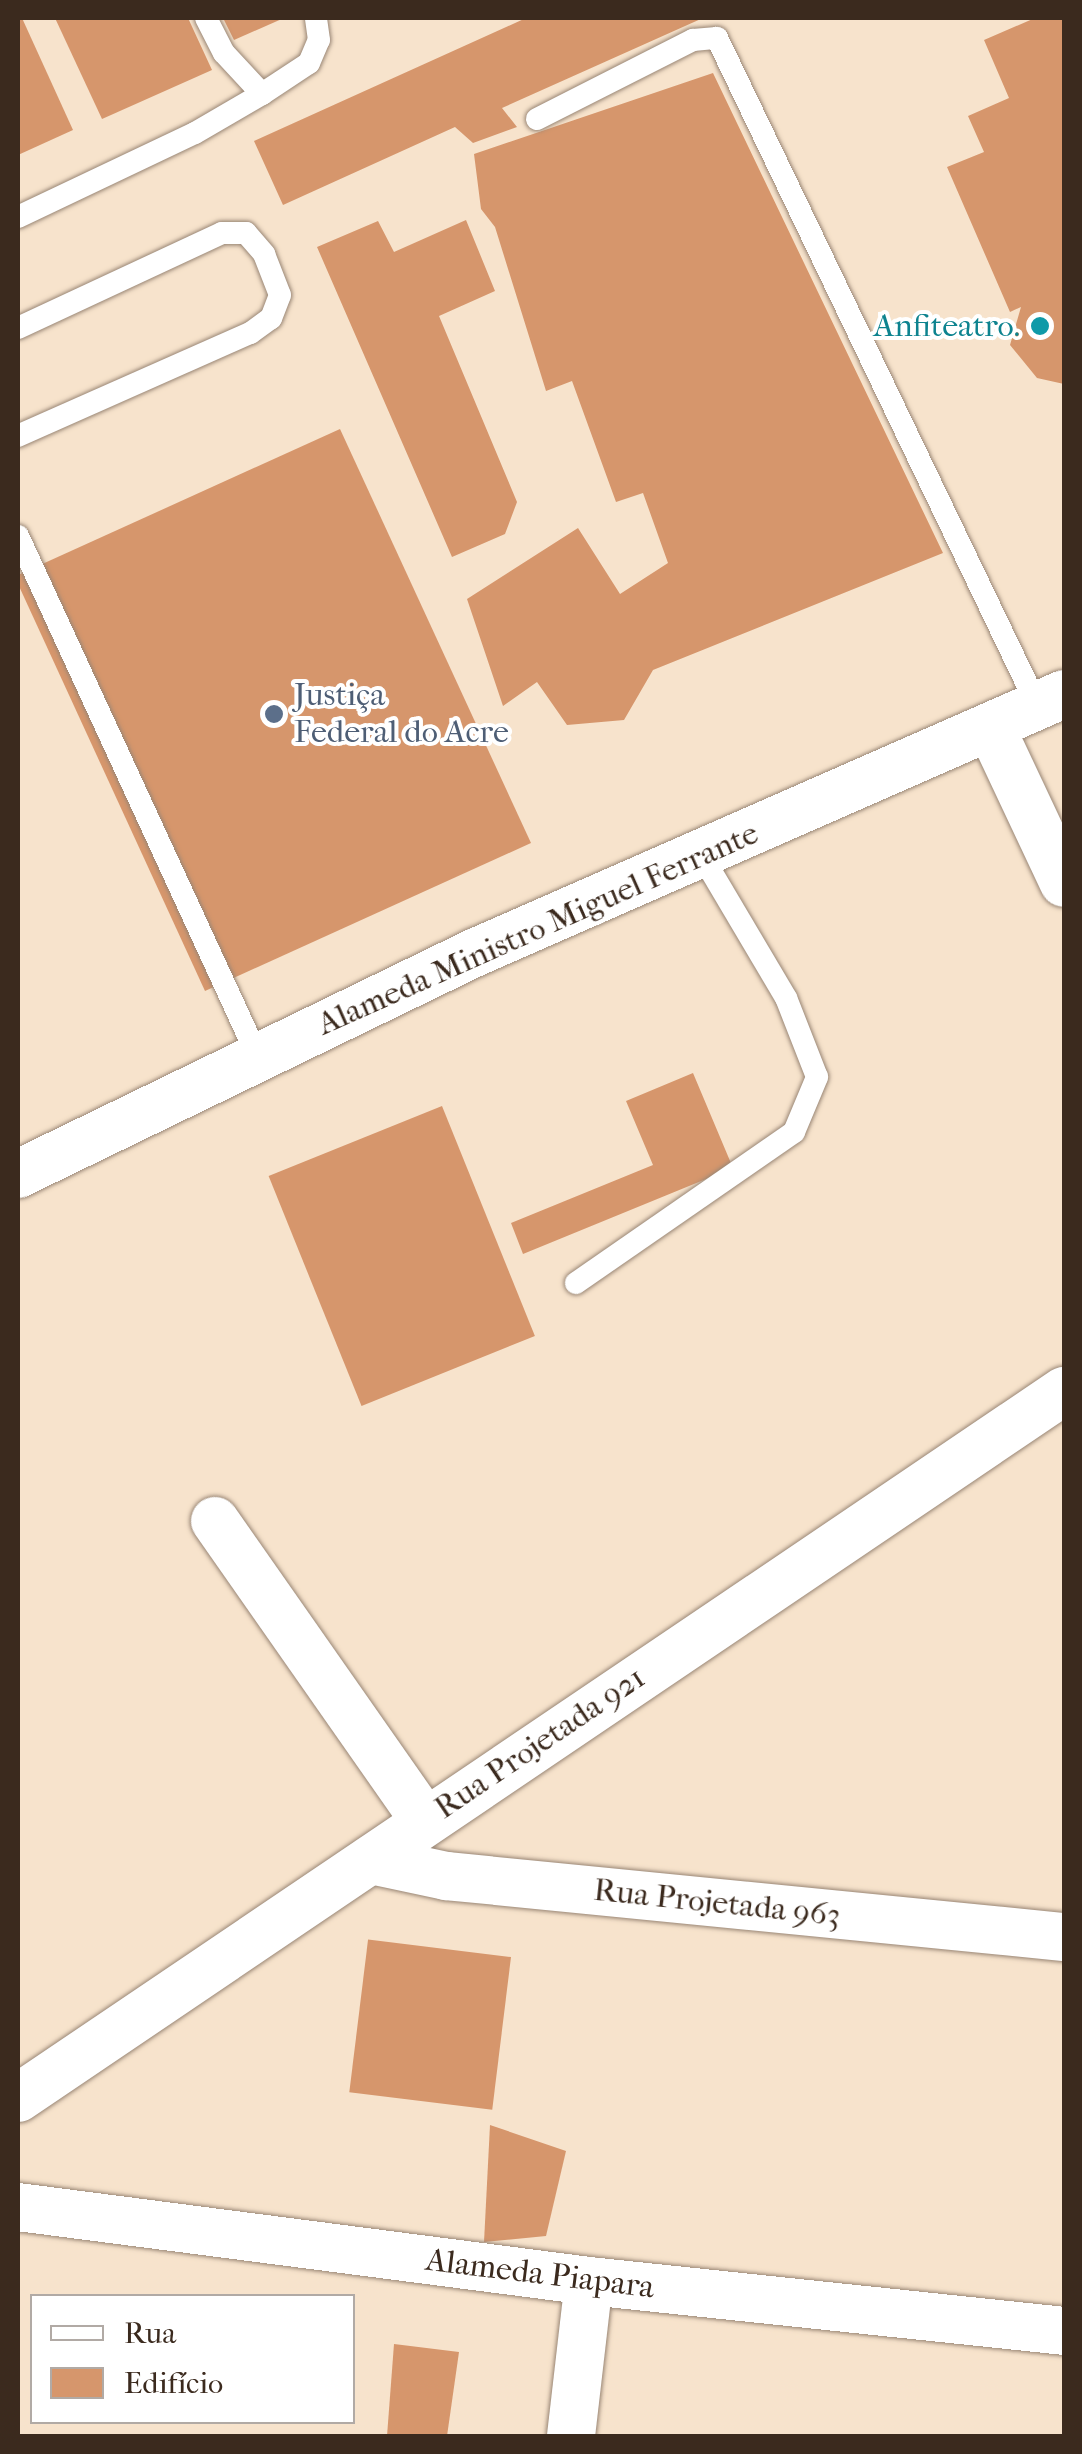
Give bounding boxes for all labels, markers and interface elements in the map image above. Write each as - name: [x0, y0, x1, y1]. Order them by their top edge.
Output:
- place label: Anfiteatro.: [874, 307, 1020, 345]
- marker: Anfiteatro.: [1029, 315, 1051, 337]
- place label: Justiça Federal do Acre: [294, 677, 509, 752]
- marker: Justiça Federal do Acre: [263, 703, 285, 725]
- street label: Alameda Ministro Miguel Ferrante: [312, 814, 764, 1044]
- street label: Rua Projetada 921: [428, 1659, 652, 1827]
- street label: Rua Projetada 963: [592, 1871, 842, 1935]
- street label: Alameda Piapara: [424, 2241, 656, 2307]
- legend: [30, 2294, 355, 2424]
- text: Rua: [124, 2316, 176, 2351]
- text: Edifício: [124, 2366, 223, 2401]

